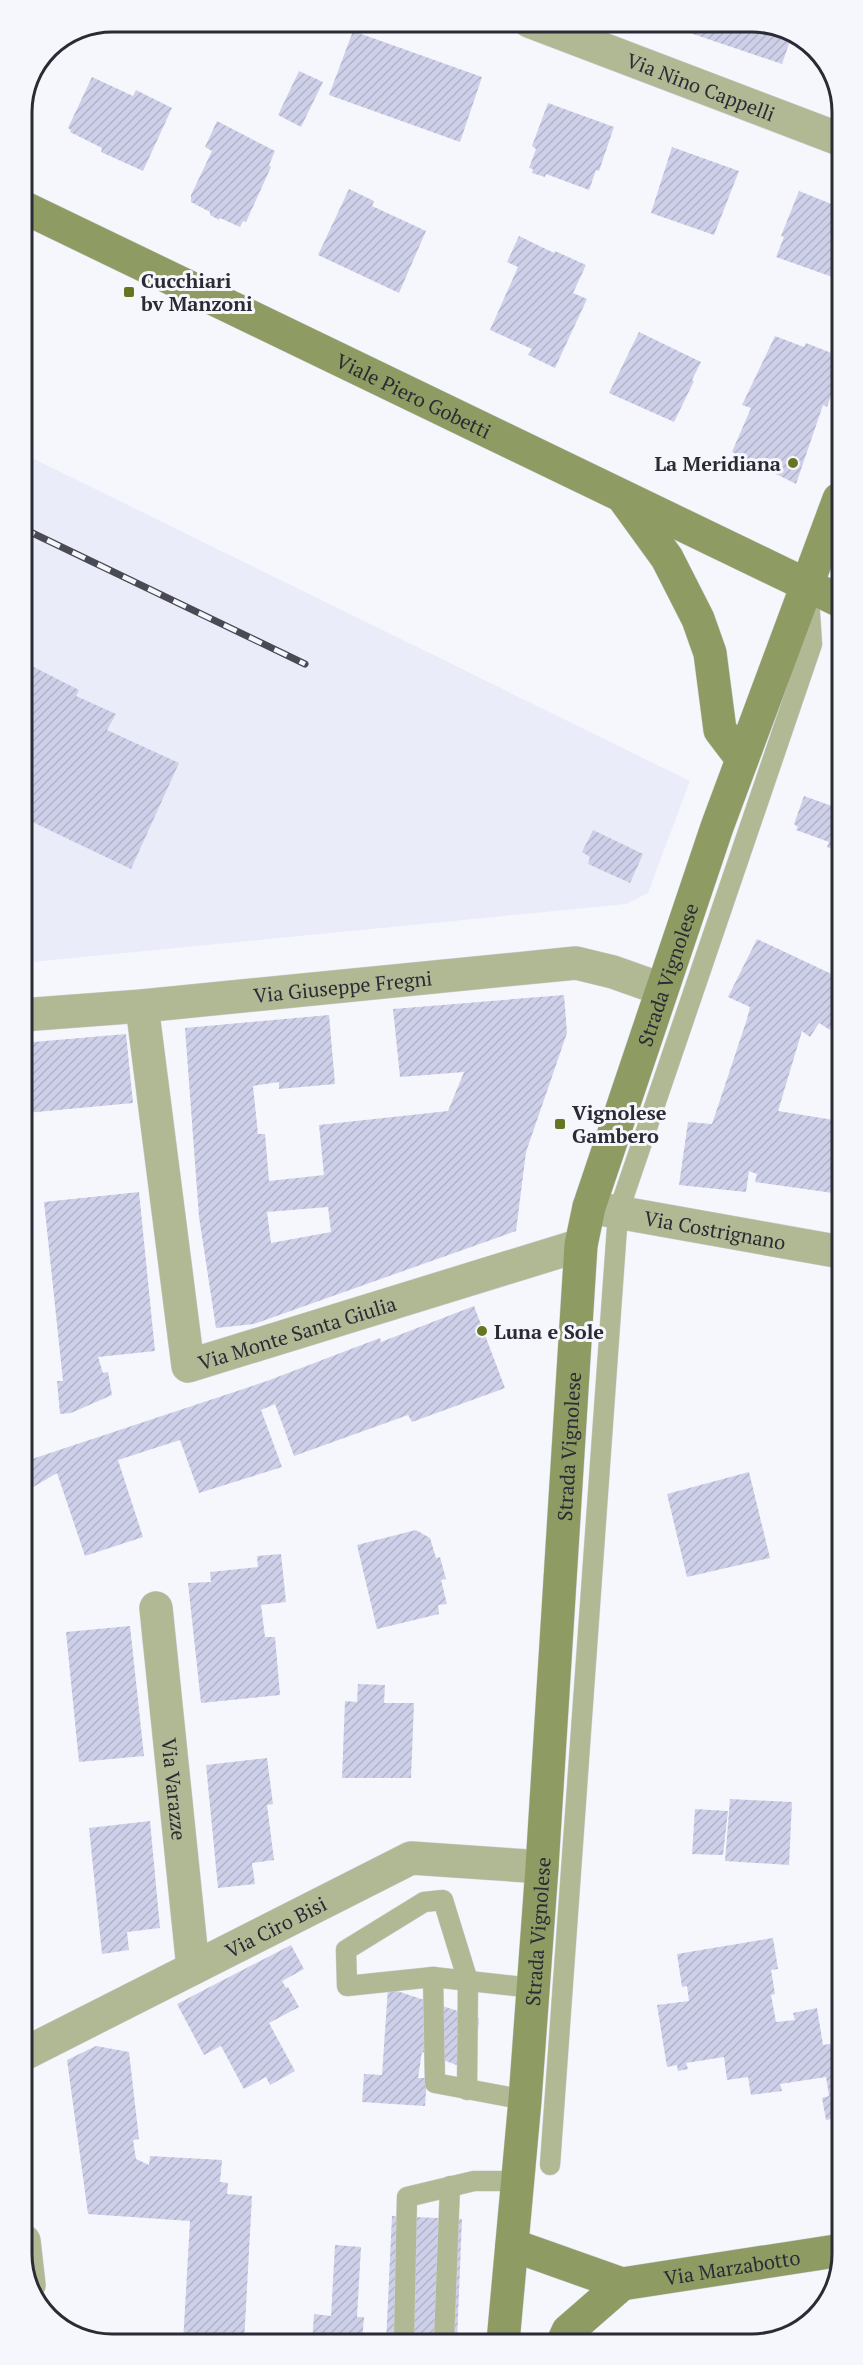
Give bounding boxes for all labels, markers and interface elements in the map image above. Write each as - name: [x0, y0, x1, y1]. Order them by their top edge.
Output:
- street label: Via Nino Cappelli: [623, 46, 779, 127]
- place label: Cucchiari bv Manzoni: [140, 267, 253, 317]
- marker: Cucchiari bv Manzoni: [122, 285, 136, 299]
- street label: Viale Piero Gobetti: [332, 347, 496, 444]
- place label: La Meridiana: [654, 450, 781, 477]
- marker: La Meridiana: [786, 456, 800, 470]
- street label: Strada Vignolese: [631, 899, 704, 1050]
- street label: Via Giuseppe Fregni: [252, 964, 433, 1008]
- place label: Vignolese Gambero: [572, 1099, 667, 1149]
- marker: Vignolese Gambero: [553, 1117, 567, 1131]
- street label: Via Costrignano: [642, 1204, 788, 1255]
- street label: Via Monte Santa Giulia: [195, 1289, 399, 1376]
- place label: Luna e Sole: [494, 1318, 604, 1345]
- marker: Luna e Sole: [475, 1324, 489, 1338]
- street label: Strada Vignolese: [550, 1371, 587, 1522]
- street label: Via Varazze: [156, 1736, 193, 1842]
- street label: Strada Vignolese: [518, 1856, 556, 2007]
- street label: Via Ciro Bisi: [220, 1890, 331, 1964]
- street label: Via Marzabotto: [662, 2243, 802, 2291]

